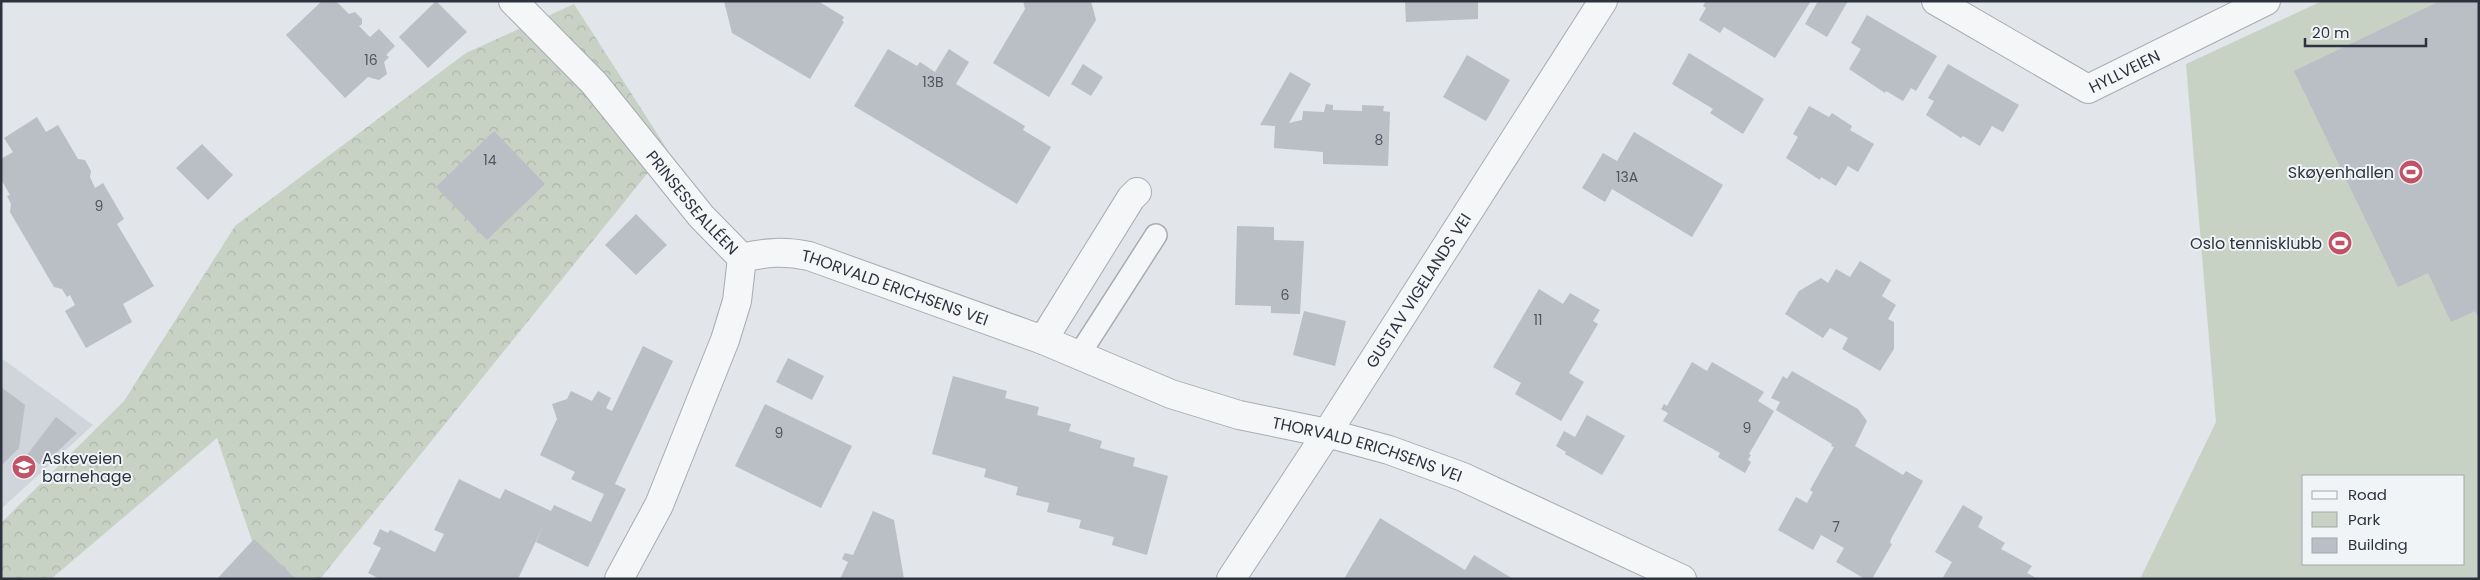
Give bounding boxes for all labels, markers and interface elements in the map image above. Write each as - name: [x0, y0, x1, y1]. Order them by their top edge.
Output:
- scale bar: [2305, 15, 2426, 47]
- text: 20 m: [2312, 22, 2350, 43]
- street label: HYLLVEIEN: [2085, 44, 2164, 98]
- house number: 16: [364, 50, 378, 70]
- house number: 13B: [922, 72, 944, 92]
- house number: 8: [1375, 130, 1384, 150]
- street label: PRINSESSEALLÉEN: [641, 145, 744, 260]
- house number: 14: [483, 150, 497, 170]
- sports icon: Skøyenhallen: [2398, 159, 2424, 185]
- place label: Skøyenhallen: [2288, 161, 2394, 184]
- house number: 13A: [1616, 167, 1638, 187]
- house number: 9: [95, 196, 103, 216]
- street label: GUSTAV VIGELANDS VEI: [1360, 208, 1476, 372]
- sports icon: Oslo tennisklubb: [2327, 230, 2353, 256]
- place label: Oslo tennisklubb: [2190, 232, 2322, 255]
- street label: THORVALD ERICHSENS VEI: [800, 243, 992, 331]
- house number: 6: [1281, 285, 1290, 305]
- house number: 11: [1534, 310, 1542, 330]
- street label: THORVALD ERICHSENS VEI: [1270, 411, 1465, 487]
- house number: 9: [1743, 418, 1751, 438]
- house number: 9: [775, 423, 783, 443]
- place label: Askeveien barnehage: [42, 447, 132, 488]
- school or university icon: Askeveien barnehage: [11, 454, 37, 480]
- legend: [2302, 475, 2465, 565]
- text: Road: [2348, 484, 2387, 505]
- text: Park: [2348, 509, 2380, 530]
- house number: 7: [1832, 517, 1840, 537]
- text: Building: [2348, 534, 2408, 555]

